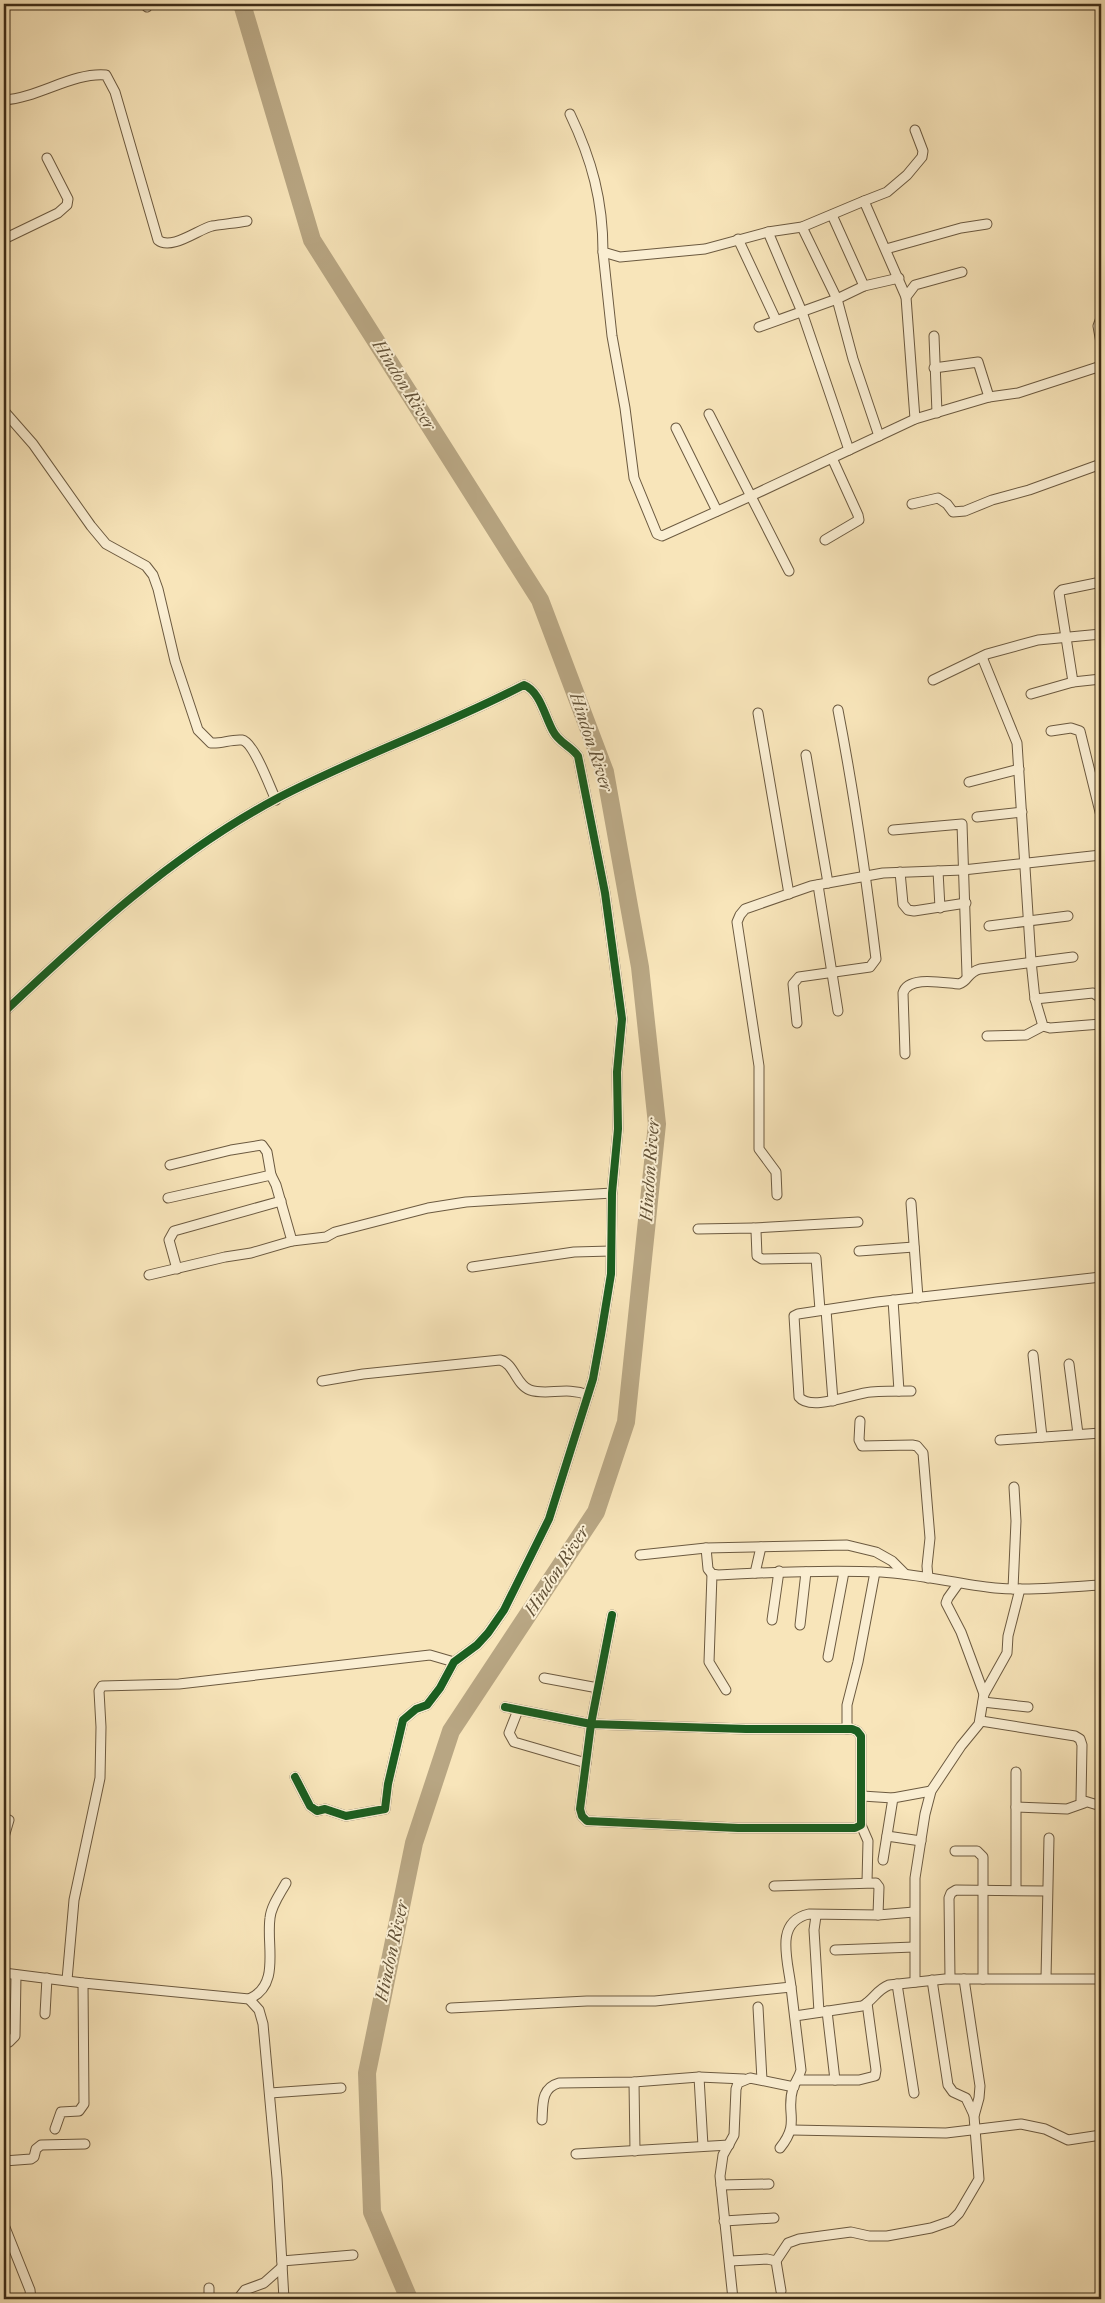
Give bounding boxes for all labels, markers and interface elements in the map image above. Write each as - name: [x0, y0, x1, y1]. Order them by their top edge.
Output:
- water label: Hindon River: [367, 335, 441, 436]
- water label: Hindon River: [565, 689, 618, 796]
- water label: Hindon River: [636, 1116, 664, 1223]
- water label: Hindon River: [520, 1520, 595, 1621]
- water label: Hindon River: [371, 1897, 413, 2005]

